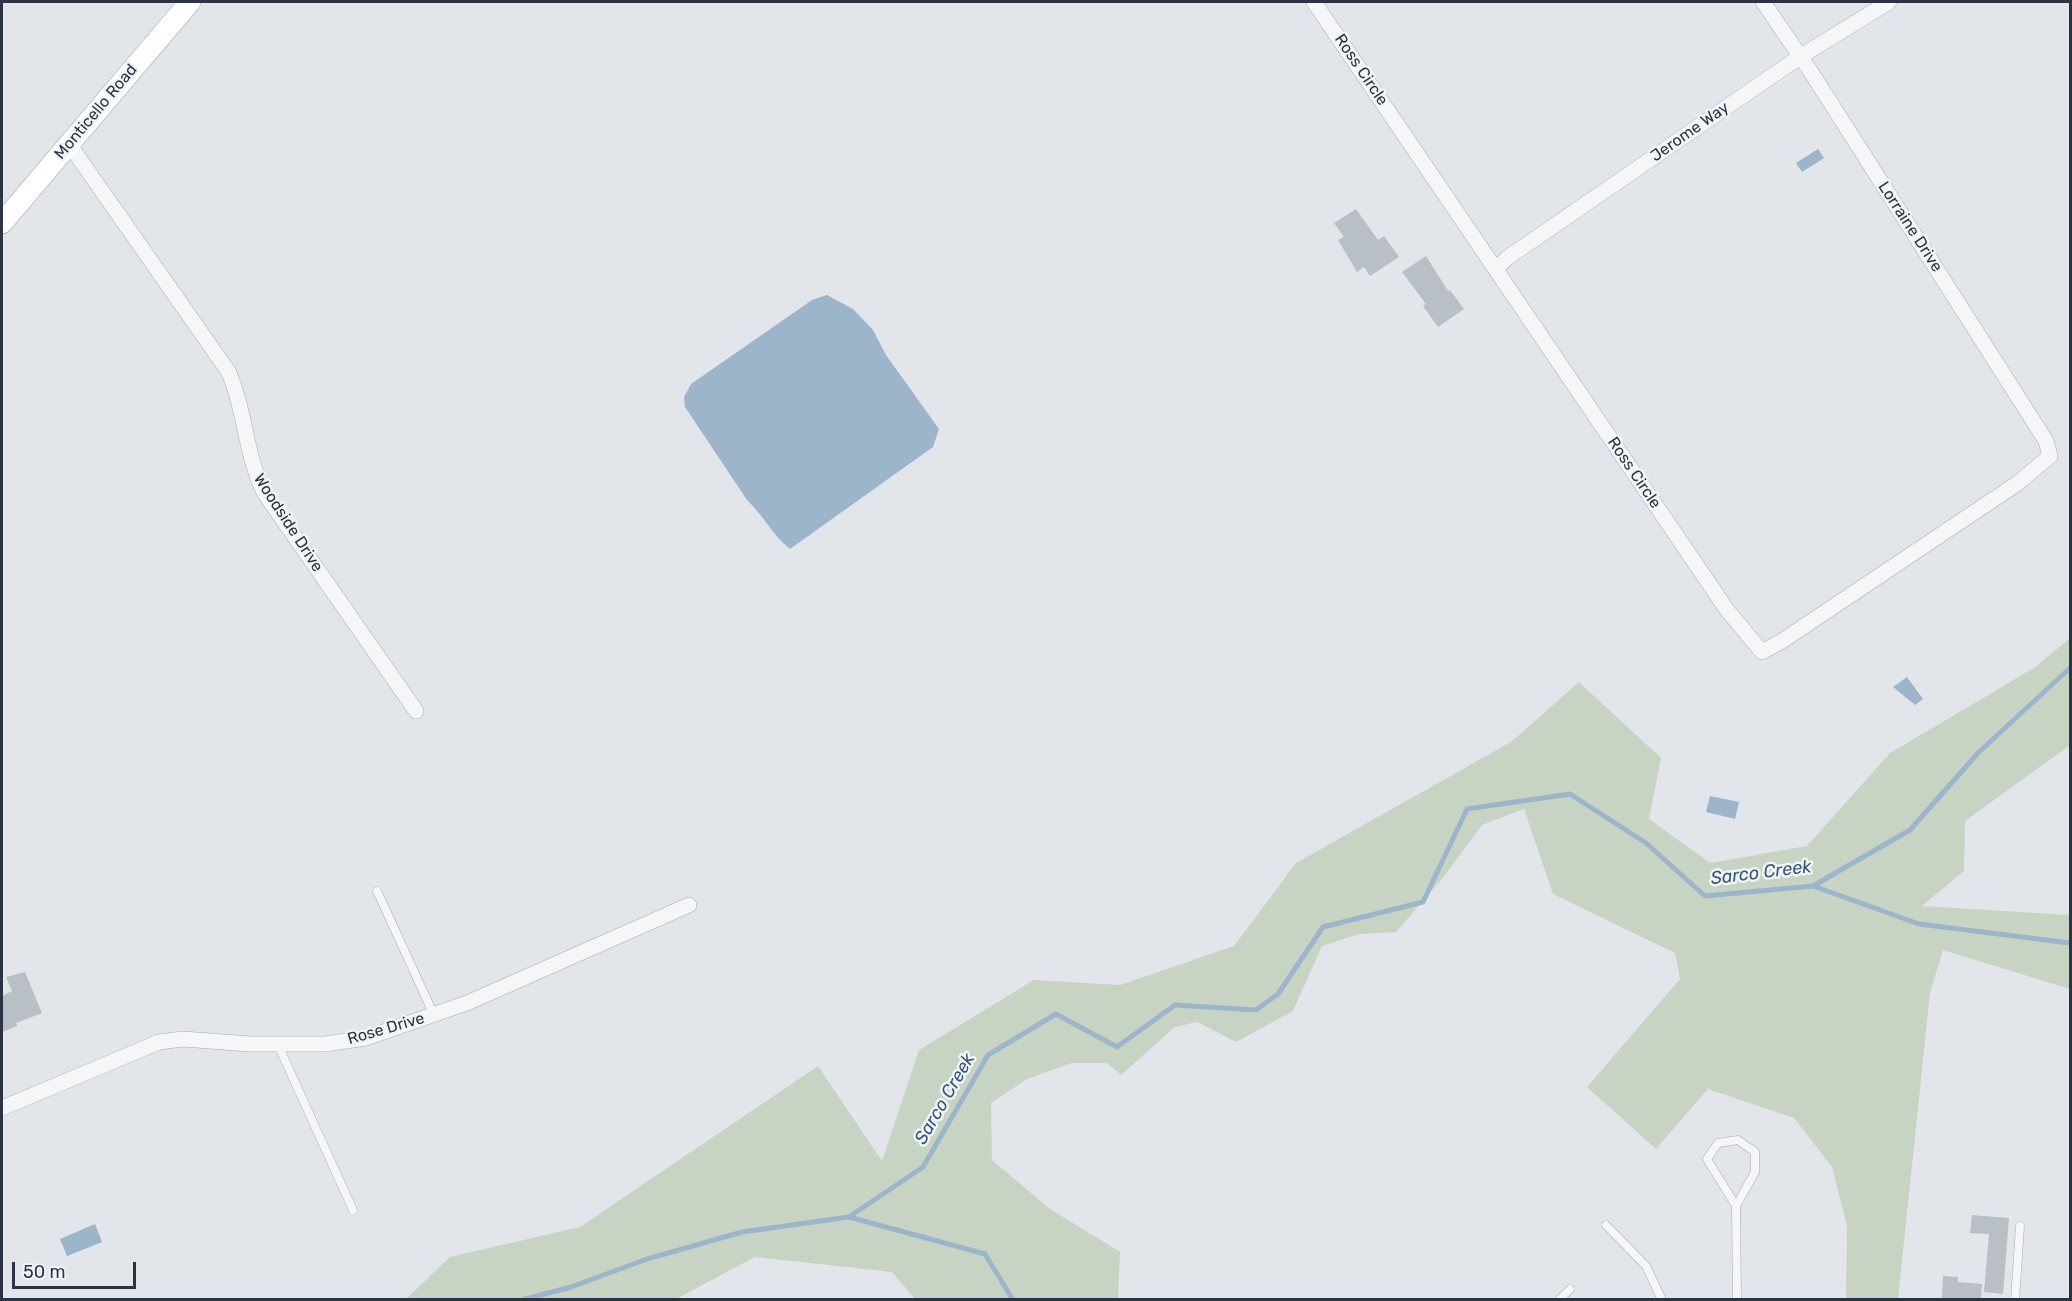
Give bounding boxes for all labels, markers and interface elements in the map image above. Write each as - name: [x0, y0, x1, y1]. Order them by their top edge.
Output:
- street label: Ross Circle: [1330, 31, 1392, 109]
- street label: Monticello Road: [51, 61, 141, 163]
- street label: Jerome Way: [1647, 98, 1733, 166]
- street label: Lorraine Drive: [1874, 178, 1946, 276]
- street label: Ross Circle: [1603, 434, 1665, 512]
- street label: Woodside Drive: [249, 470, 327, 576]
- water label: Sarco Creek: [1709, 856, 1813, 890]
- street label: Rose Drive: [345, 1009, 427, 1049]
- water label: Sarco Creek: [910, 1050, 980, 1148]
- scale bar: [15, 1250, 140, 1288]
- text: 50 m: [23, 1261, 66, 1283]

